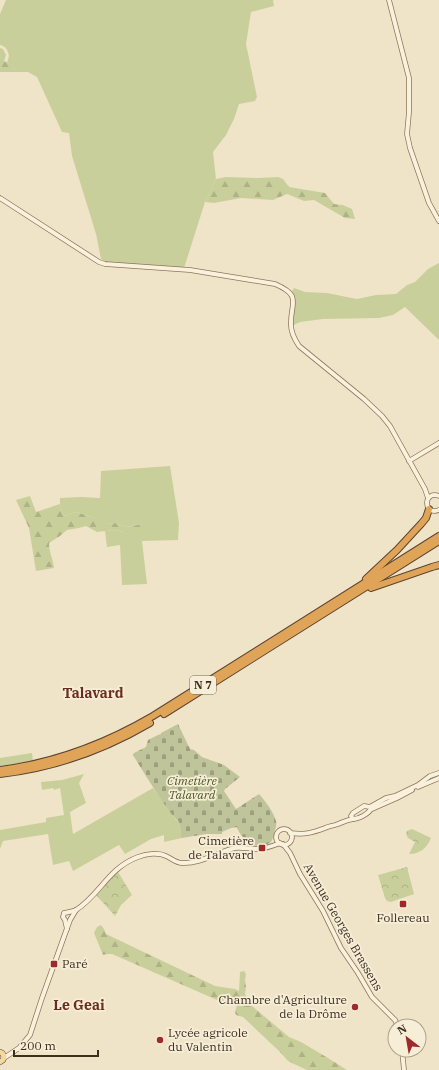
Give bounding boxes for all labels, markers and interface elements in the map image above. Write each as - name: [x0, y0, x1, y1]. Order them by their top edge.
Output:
- road number: N 7: [190, 676, 216, 694]
- district label: Talavard: [62, 684, 124, 702]
- park label: Cimetière Talavard: [167, 773, 218, 802]
- place label: Cimetière de Talavard: [188, 833, 254, 862]
- marker: Cimetière de Talavard: [257, 843, 267, 853]
- street label: Avenue Georges Brassens: [301, 860, 386, 993]
- marker: Follereau: [398, 899, 408, 909]
- place label: Follereau: [376, 910, 430, 925]
- place label: Paré: [62, 956, 88, 971]
- marker: Paré: [49, 959, 59, 969]
- place label: Chambre d'Agriculture de la Drôme: [218, 992, 347, 1021]
- district label: Le Geai: [53, 996, 105, 1014]
- marker: Chambre d'Agriculture de la Drôme: [350, 1002, 360, 1012]
- north arrow: [387, 1018, 427, 1058]
- text: N: [395, 1021, 409, 1038]
- place label: Lycée agricole du Valentin: [168, 1025, 248, 1054]
- scale bar: [14, 1032, 98, 1058]
- marker: Lycée agricole du Valentin: [155, 1035, 165, 1045]
- text: 200 m: [20, 1038, 56, 1053]

